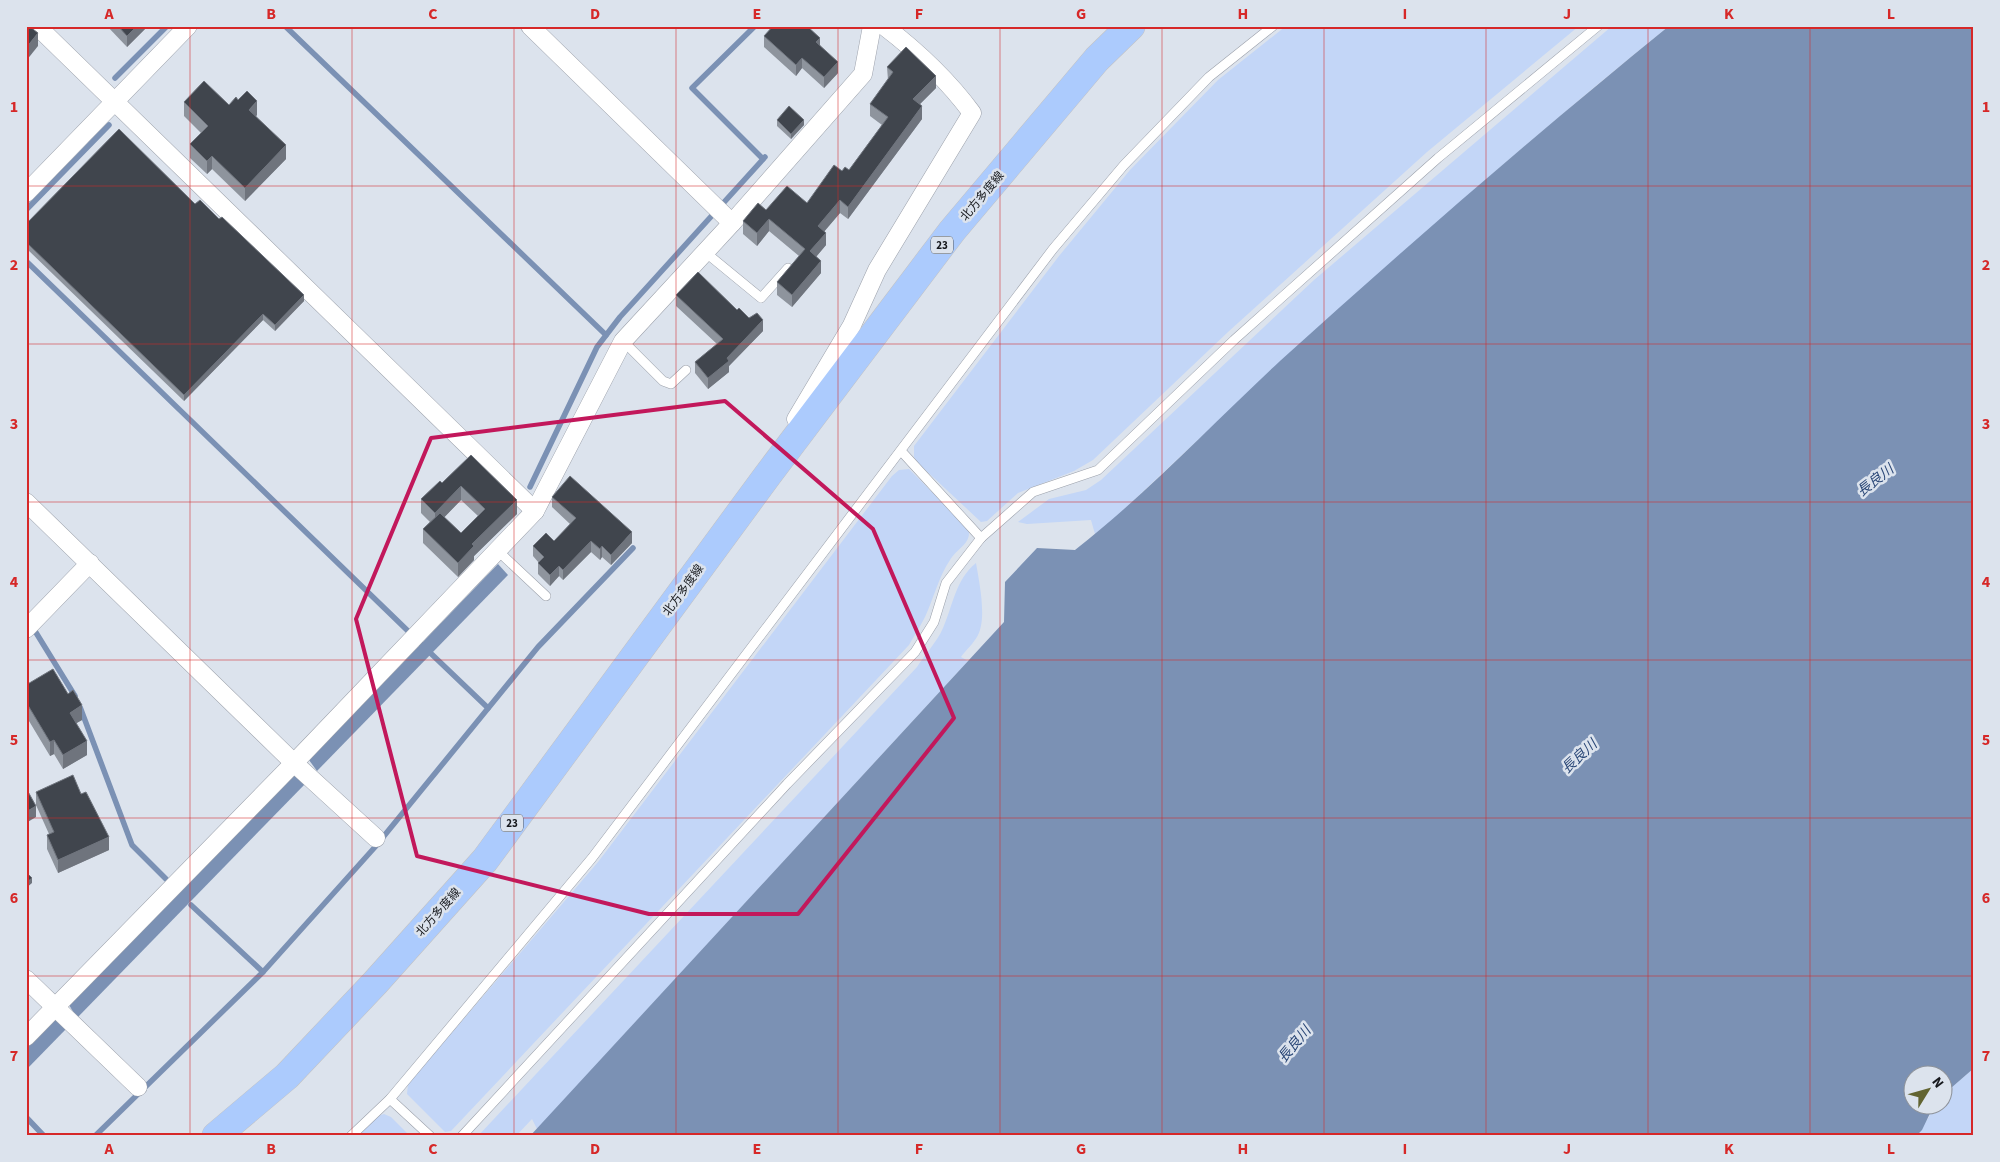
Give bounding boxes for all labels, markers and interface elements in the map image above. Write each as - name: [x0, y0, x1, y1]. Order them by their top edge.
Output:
- text: A: [103, 3, 114, 25]
- text: B: [266, 3, 276, 25]
- text: C: [428, 3, 438, 25]
- text: D: [590, 3, 600, 25]
- text: E: [753, 3, 761, 25]
- text: F: [915, 3, 923, 25]
- text: G: [1076, 3, 1086, 25]
- text: H: [1238, 3, 1248, 25]
- text: I: [1403, 3, 1407, 25]
- text: J: [1563, 3, 1571, 25]
- text: K: [1724, 3, 1734, 25]
- text: L: [1887, 3, 1895, 25]
- text: 1: [10, 96, 18, 118]
- text: 1: [1982, 96, 1990, 118]
- street label: 北方多度線: [957, 168, 1008, 225]
- road number: 23: [931, 236, 953, 254]
- text: 2: [10, 254, 18, 276]
- text: 2: [1982, 254, 1990, 276]
- text: 3: [10, 413, 18, 435]
- text: 3: [1982, 413, 1990, 435]
- water label: 長良川: [1853, 459, 1900, 502]
- street label: 北方多度線: [659, 561, 708, 620]
- text: 4: [10, 571, 19, 593]
- text: 4: [1982, 571, 1991, 593]
- text: 5: [10, 729, 18, 751]
- text: 5: [1982, 729, 1990, 751]
- water label: 長良川: [1558, 734, 1603, 778]
- road number: 23: [501, 814, 523, 831]
- street label: 北方多度線: [412, 884, 465, 940]
- text: 6: [10, 887, 18, 909]
- text: 6: [1982, 887, 1990, 909]
- water label: 長良川: [1274, 1021, 1317, 1067]
- text: 7: [10, 1045, 18, 1067]
- text: 7: [1982, 1045, 1990, 1067]
- north arrow: [1902, 1064, 1952, 1114]
- text: N: [1927, 1073, 1948, 1093]
- text: A: [103, 1138, 114, 1160]
- text: B: [266, 1138, 276, 1160]
- text: C: [428, 1138, 438, 1160]
- text: D: [590, 1138, 600, 1160]
- text: E: [753, 1138, 761, 1160]
- text: F: [915, 1138, 923, 1160]
- text: G: [1076, 1138, 1086, 1160]
- text: H: [1238, 1138, 1248, 1160]
- text: I: [1403, 1138, 1407, 1160]
- text: J: [1563, 1138, 1571, 1160]
- text: K: [1724, 1138, 1734, 1160]
- text: L: [1887, 1138, 1895, 1160]

